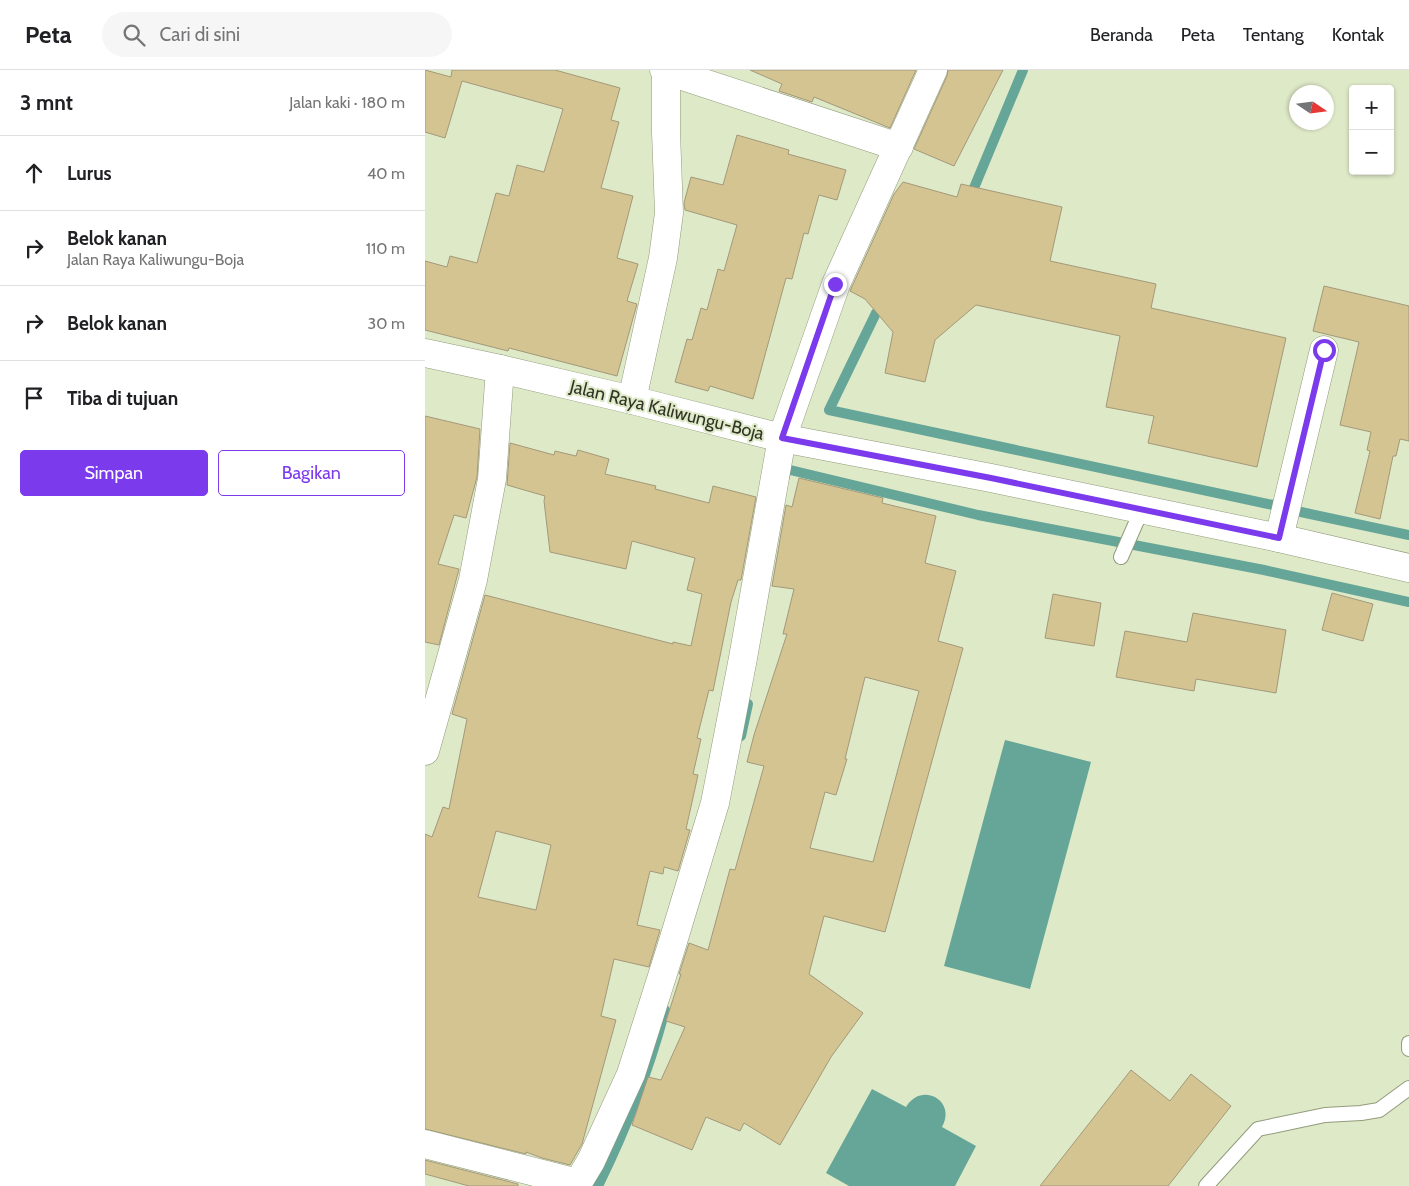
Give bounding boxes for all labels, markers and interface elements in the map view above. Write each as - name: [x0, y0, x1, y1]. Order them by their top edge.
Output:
- search box: [102, 12, 452, 57]
- text: Peta: [25, 20, 72, 49]
- icon: search: [120, 21, 148, 49]
- text: Cari di sini: [160, 23, 240, 46]
- text: Beranda: [1090, 24, 1153, 46]
- text: Peta: [1181, 24, 1215, 46]
- text: Tentang: [1243, 24, 1304, 46]
- text: Kontak: [1332, 24, 1384, 46]
- north arrow: [1289, 85, 1334, 130]
- map controls: [1349, 85, 1394, 175]
- button: +: [1349, 85, 1394, 130]
- text: 3 mnt: [20, 90, 73, 115]
- text: Jalan kaki · 180 m: [289, 93, 405, 112]
- button: −: [1349, 130, 1394, 175]
- icon: ahead: [20, 159, 48, 187]
- text: Lurus: [67, 162, 112, 185]
- text: 40 m: [367, 164, 405, 183]
- text: Belok kanan: [67, 227, 167, 250]
- icon: right: [20, 234, 48, 262]
- text: 110 m: [366, 239, 405, 258]
- text: Jalan Raya Kaliwungu-Boja: [67, 250, 244, 269]
- route end: [824, 273, 847, 296]
- icon: right: [20, 309, 48, 337]
- text: Belok kanan: [67, 312, 167, 335]
- text: 30 m: [368, 314, 405, 333]
- route start: [1313, 339, 1336, 362]
- street label: Jalan Raya Kaliwungu-Boja: [567, 375, 767, 445]
- icon: arrive: [20, 384, 48, 412]
- text: Tiba di tujuan: [67, 387, 178, 410]
- button: Simpan: [20, 450, 208, 496]
- button: Bagikan: [218, 450, 405, 496]

